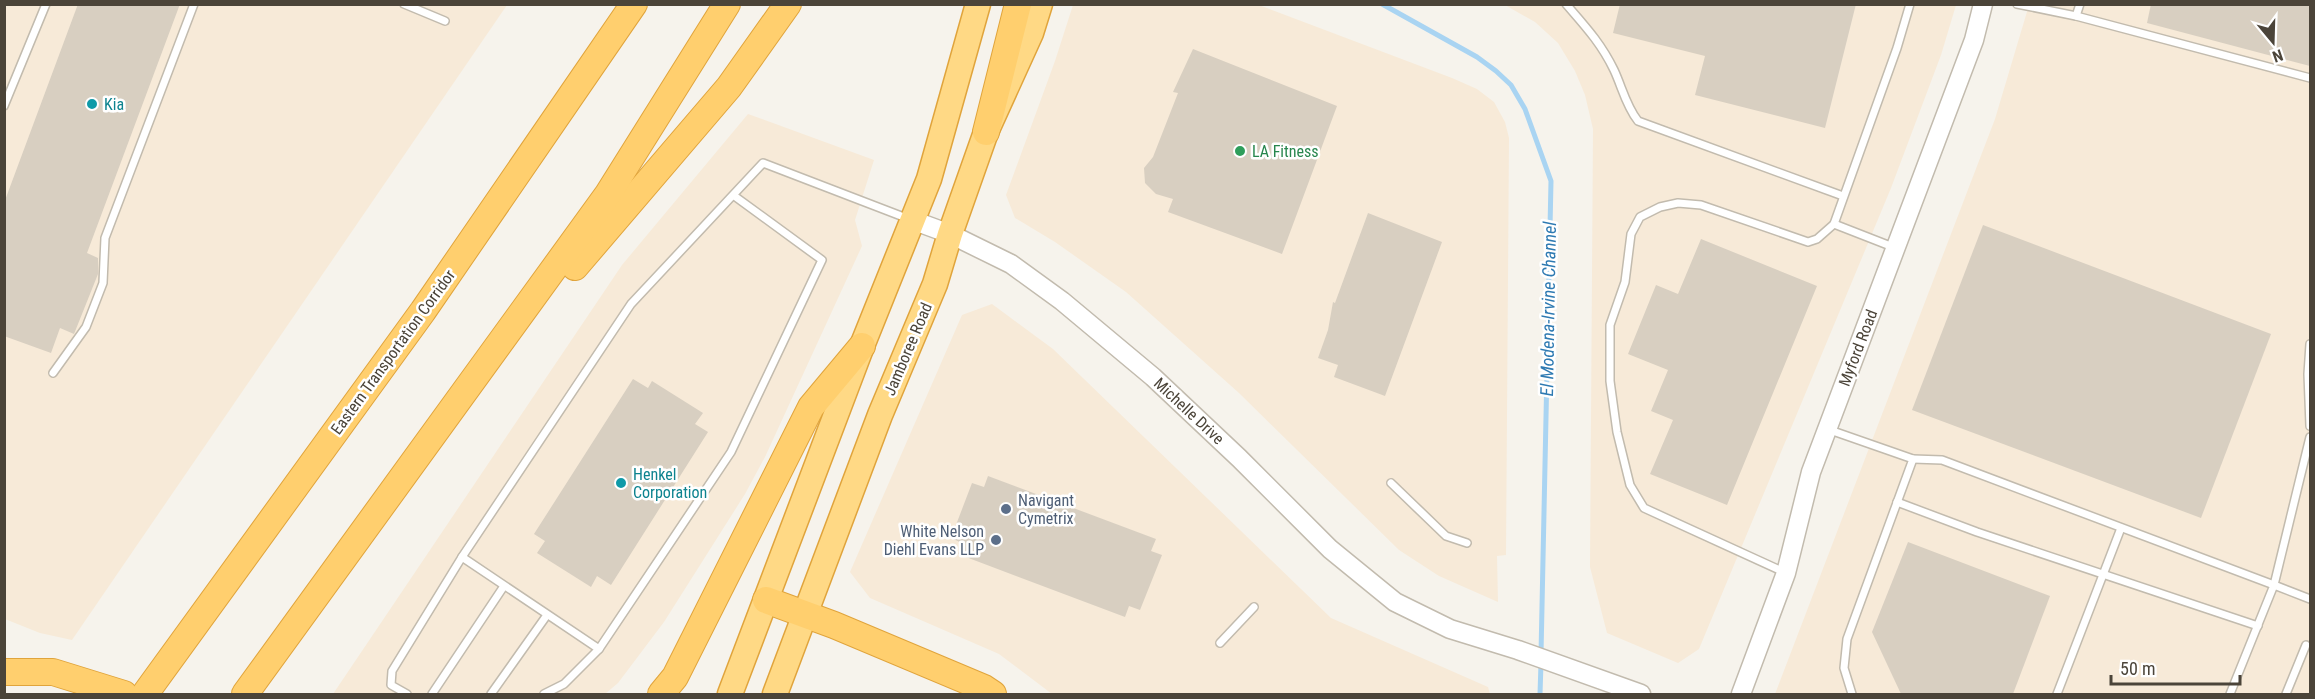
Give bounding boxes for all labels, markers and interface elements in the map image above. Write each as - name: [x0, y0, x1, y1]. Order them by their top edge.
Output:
- north arrow: [2243, 12, 2303, 72]
- text: N: [2270, 45, 2285, 66]
- place label: Kia: [104, 95, 124, 114]
- marker: Kia: [85, 97, 99, 111]
- place label: LA Fitness: [1252, 142, 1319, 161]
- marker: LA Fitness: [1233, 144, 1247, 158]
- water label: El Modena-Irvine Channel: [1536, 221, 1560, 396]
- street label: Eastern Transportation Corridor: [327, 266, 459, 438]
- street label: Jamboree Road: [880, 300, 936, 398]
- street label: Myford Road: [1835, 307, 1881, 389]
- street label: Michelle Drive: [1150, 374, 1228, 448]
- place label: Henkel Corporation: [633, 465, 707, 502]
- marker: Henkel Corporation: [614, 476, 628, 490]
- place label: Navigant Cymetrix: [1018, 491, 1074, 528]
- marker: Navigant Cymetrix: [999, 502, 1013, 516]
- place label: White Nelson Diehl Evans LLP: [884, 522, 984, 559]
- marker: White Nelson Diehl Evans LLP: [989, 533, 1003, 547]
- scale bar: [2111, 648, 2240, 686]
- text: 50 m: [2120, 658, 2155, 679]

